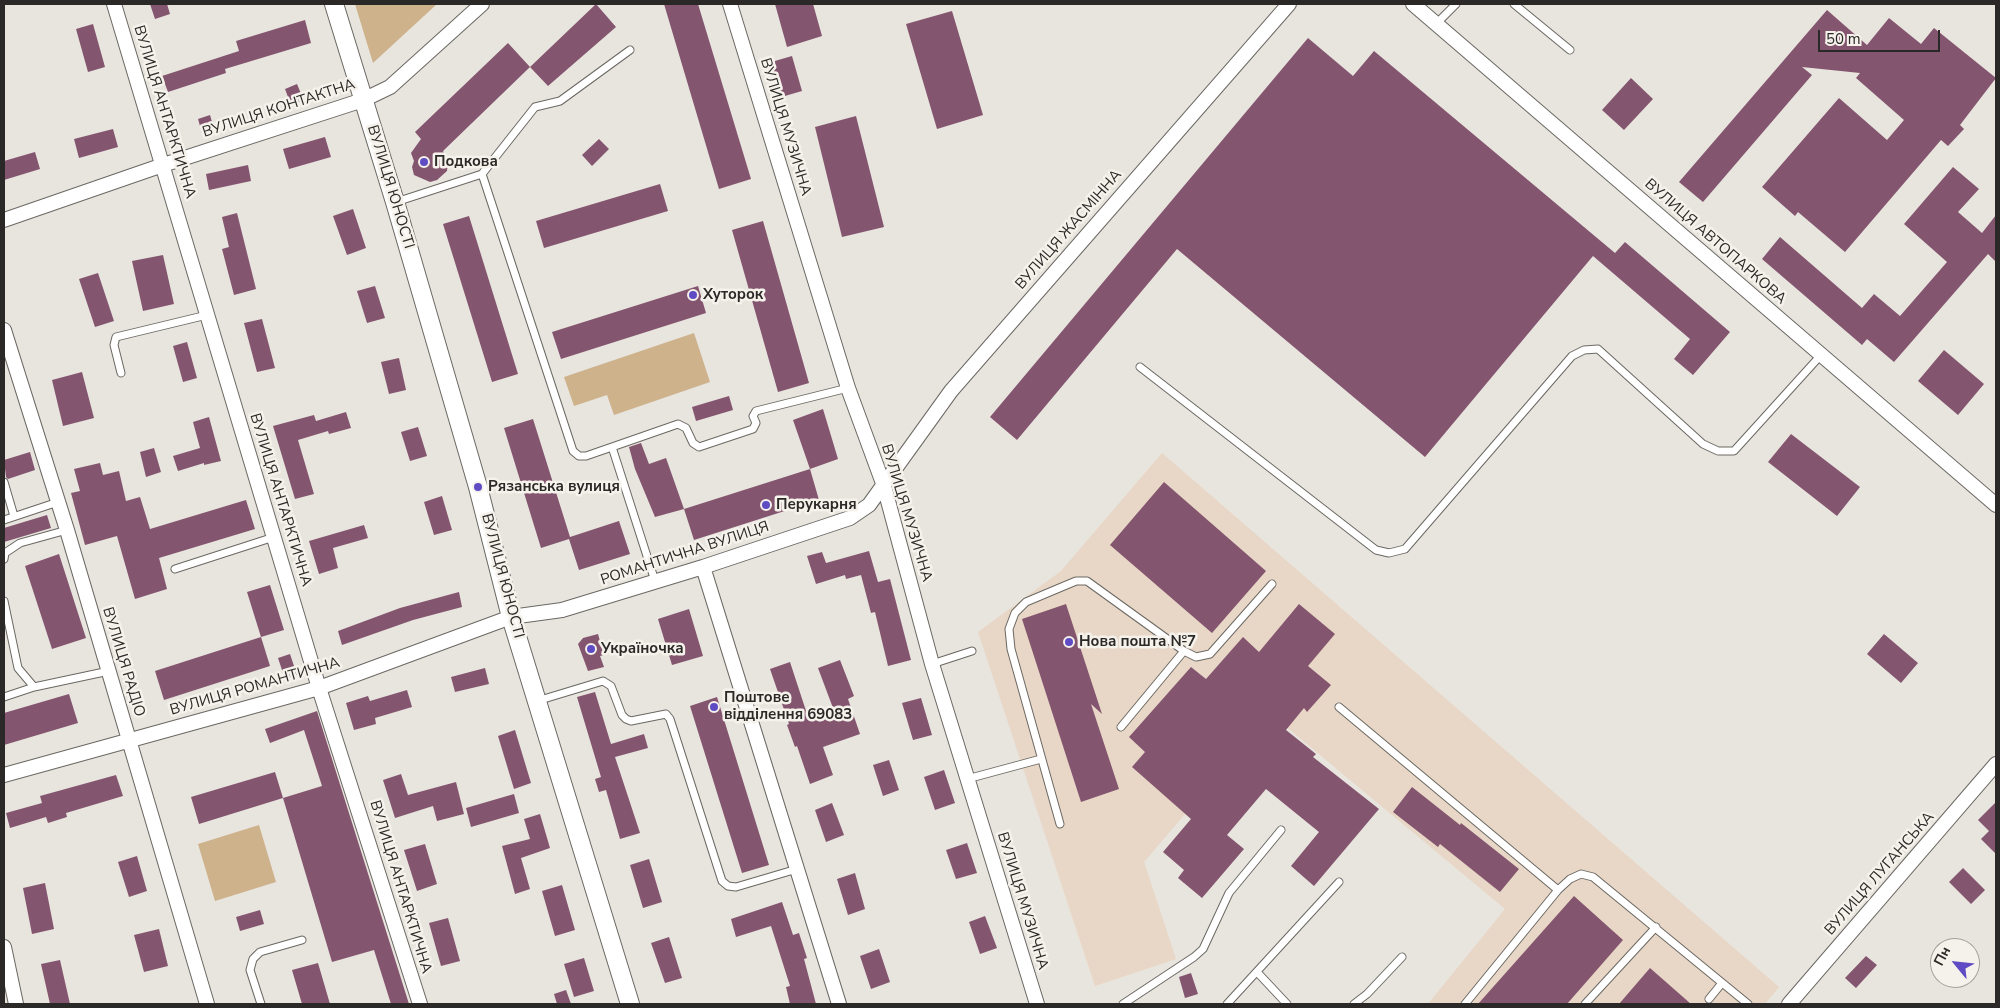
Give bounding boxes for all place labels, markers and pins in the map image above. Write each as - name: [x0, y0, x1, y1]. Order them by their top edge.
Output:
- place label: Подкова: [434, 153, 498, 171]
- marker: Подкова: [418, 156, 430, 168]
- place label: Хуторок: [703, 286, 763, 304]
- marker: Хуторок: [687, 289, 699, 301]
- place label: Рязанська вулиця: [488, 478, 620, 496]
- marker: Рязанська вулиця: [472, 481, 484, 493]
- place label: Перукарня: [776, 496, 857, 514]
- marker: Перукарня: [760, 499, 772, 511]
- place label: Нова пошта №7: [1079, 633, 1196, 651]
- marker: Нова пошта №7: [1063, 636, 1075, 648]
- place label: Україночка: [601, 640, 684, 658]
- marker: Україночка: [585, 643, 597, 655]
- place label: Поштове відділення 69083: [724, 689, 852, 724]
- marker: Поштове відділення 69083: [708, 701, 720, 713]

